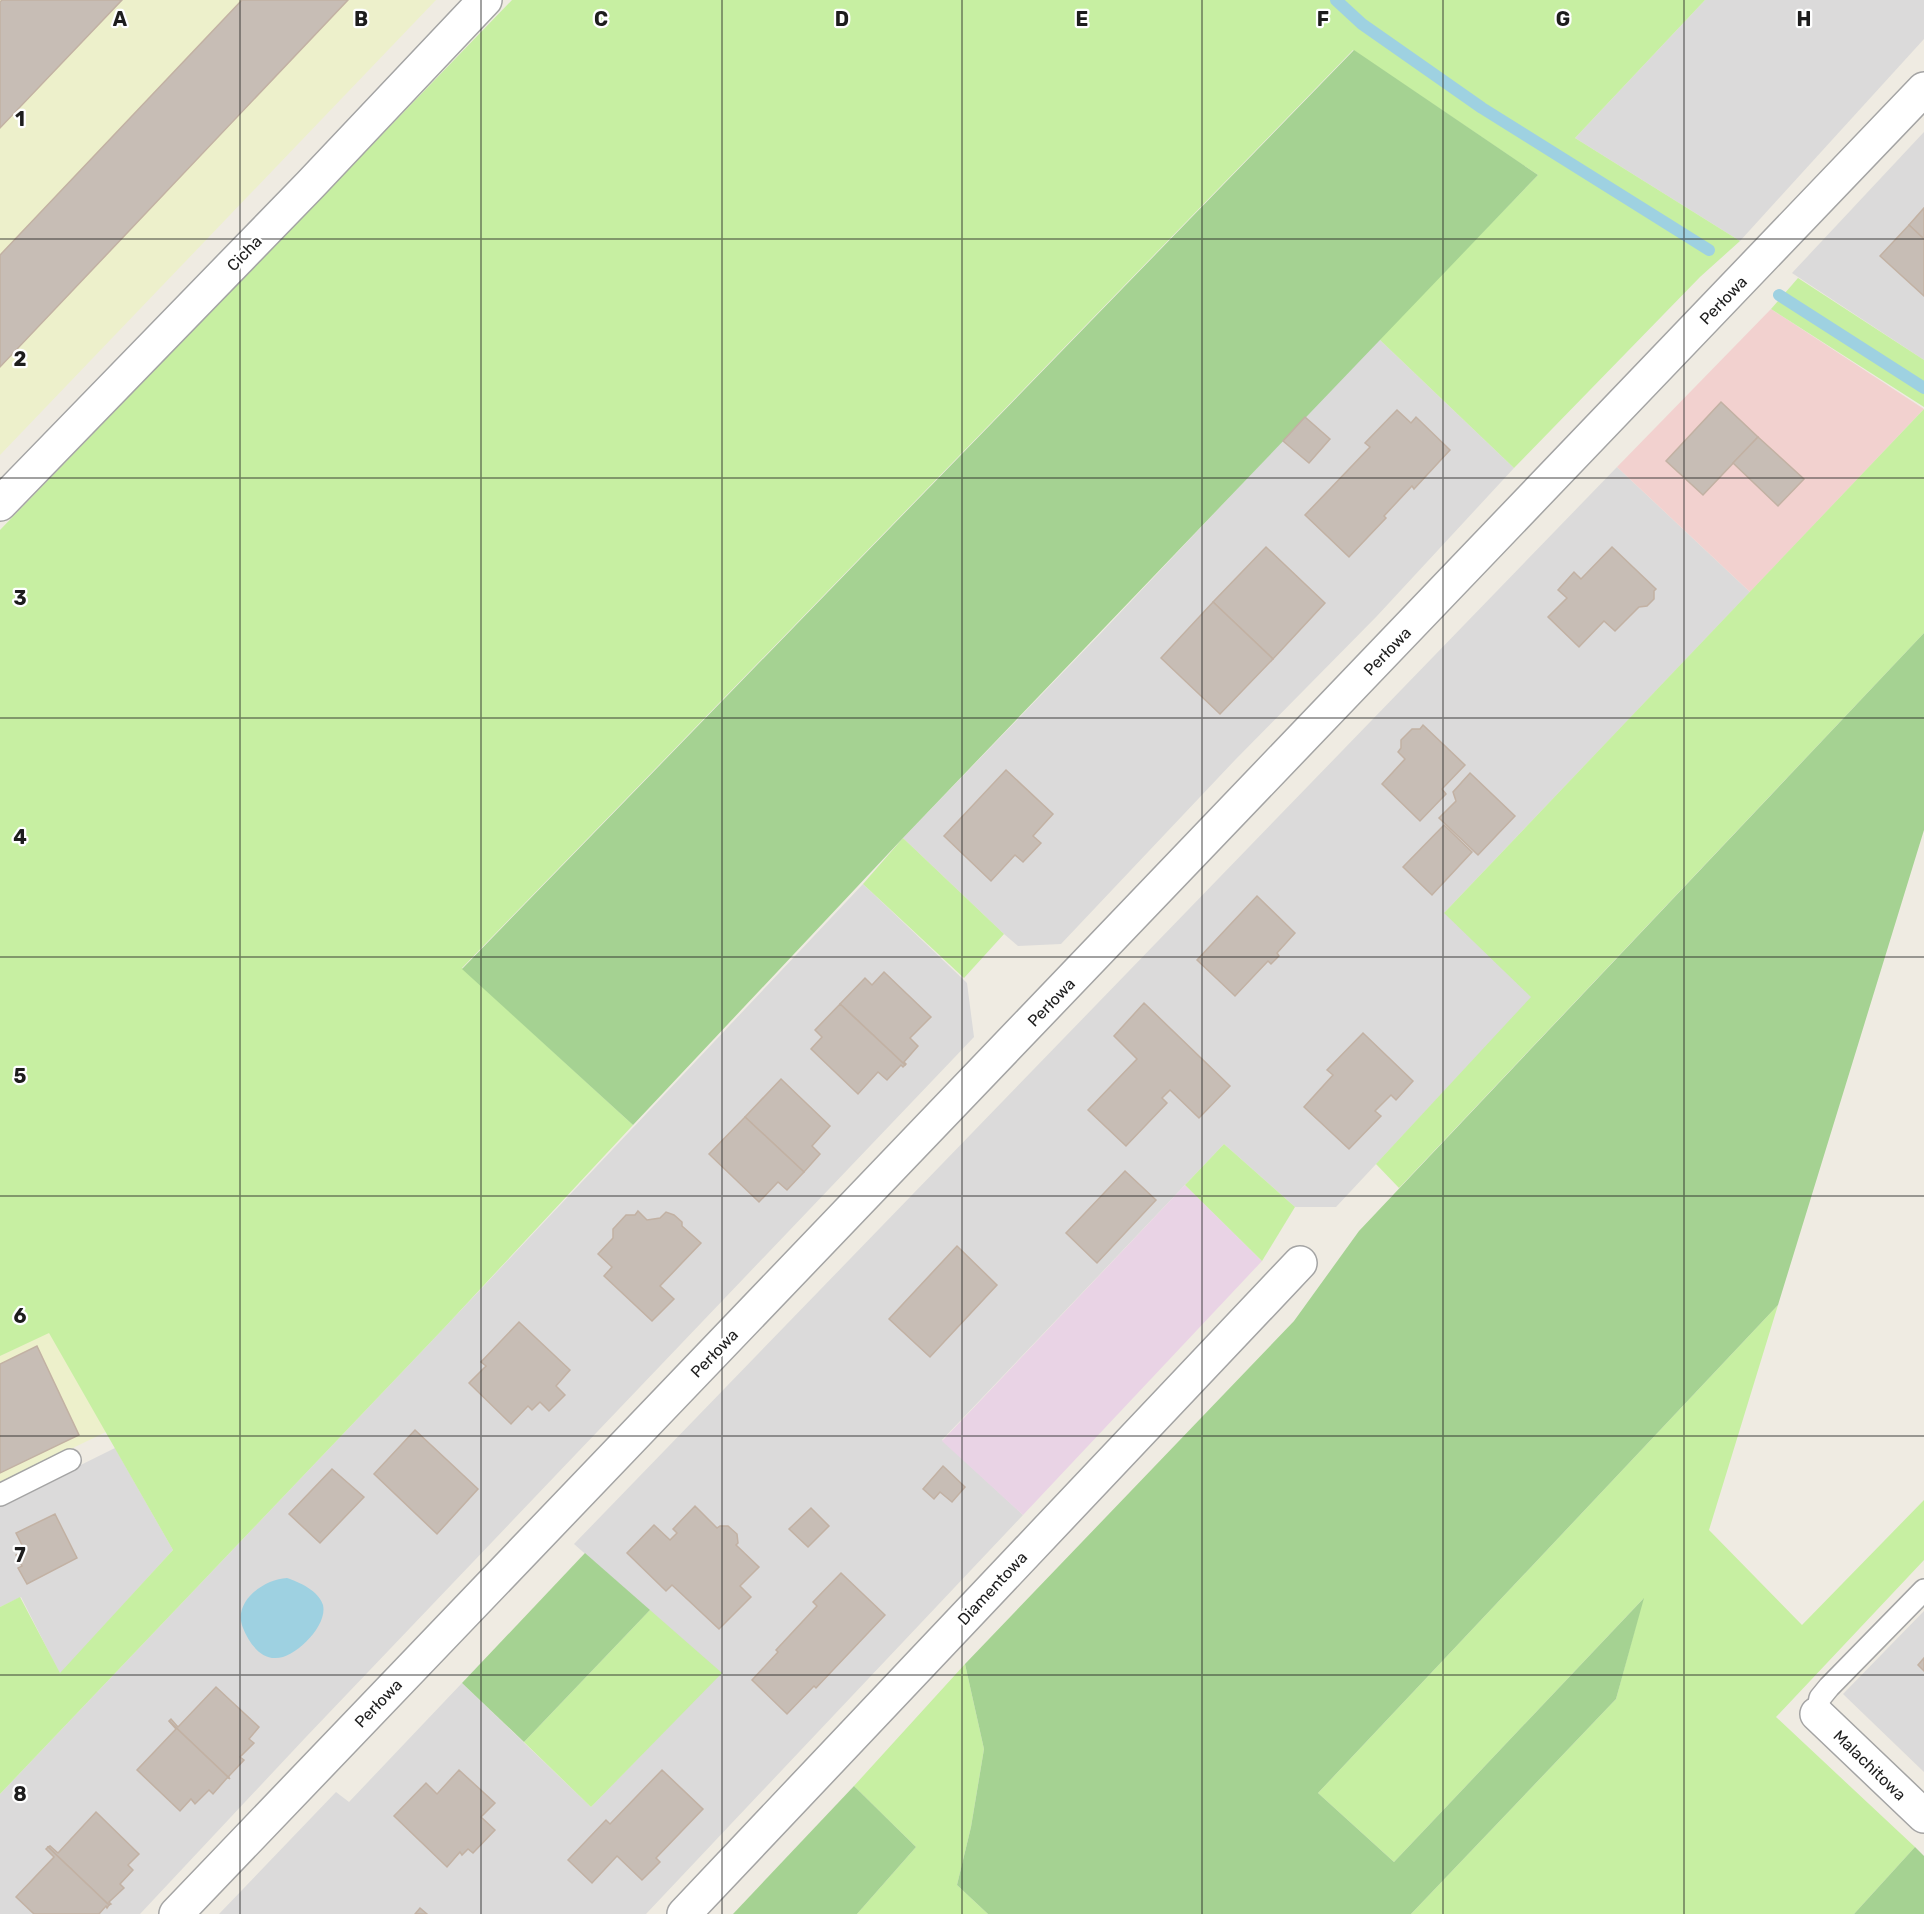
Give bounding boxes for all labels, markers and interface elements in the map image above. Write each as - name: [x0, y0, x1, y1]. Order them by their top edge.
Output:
- text: A: [113, 7, 128, 31]
- text: B: [354, 7, 368, 31]
- text: C: [594, 7, 608, 31]
- text: D: [835, 7, 849, 31]
- text: E: [1076, 7, 1088, 31]
- text: F: [1317, 7, 1329, 31]
- text: G: [1556, 7, 1570, 31]
- text: H: [1797, 7, 1811, 31]
- text: 1: [15, 107, 25, 131]
- street label: Cicha: [223, 232, 266, 275]
- street label: Perłowa: [1696, 272, 1751, 329]
- text: 2: [14, 347, 27, 371]
- text: 3: [13, 586, 27, 610]
- street label: Perłowa: [1360, 623, 1415, 680]
- text: 4: [13, 825, 27, 849]
- street label: Perłowa: [1024, 974, 1079, 1031]
- text: 5: [14, 1064, 27, 1088]
- text: 6: [13, 1304, 27, 1328]
- street label: Perłowa: [687, 1325, 742, 1382]
- text: 7: [14, 1543, 26, 1567]
- street label: Diamentowa: [954, 1548, 1031, 1629]
- street label: Perłowa: [351, 1675, 406, 1732]
- street label: Malachitowa: [1829, 1726, 1910, 1805]
- text: 8: [13, 1782, 27, 1806]

